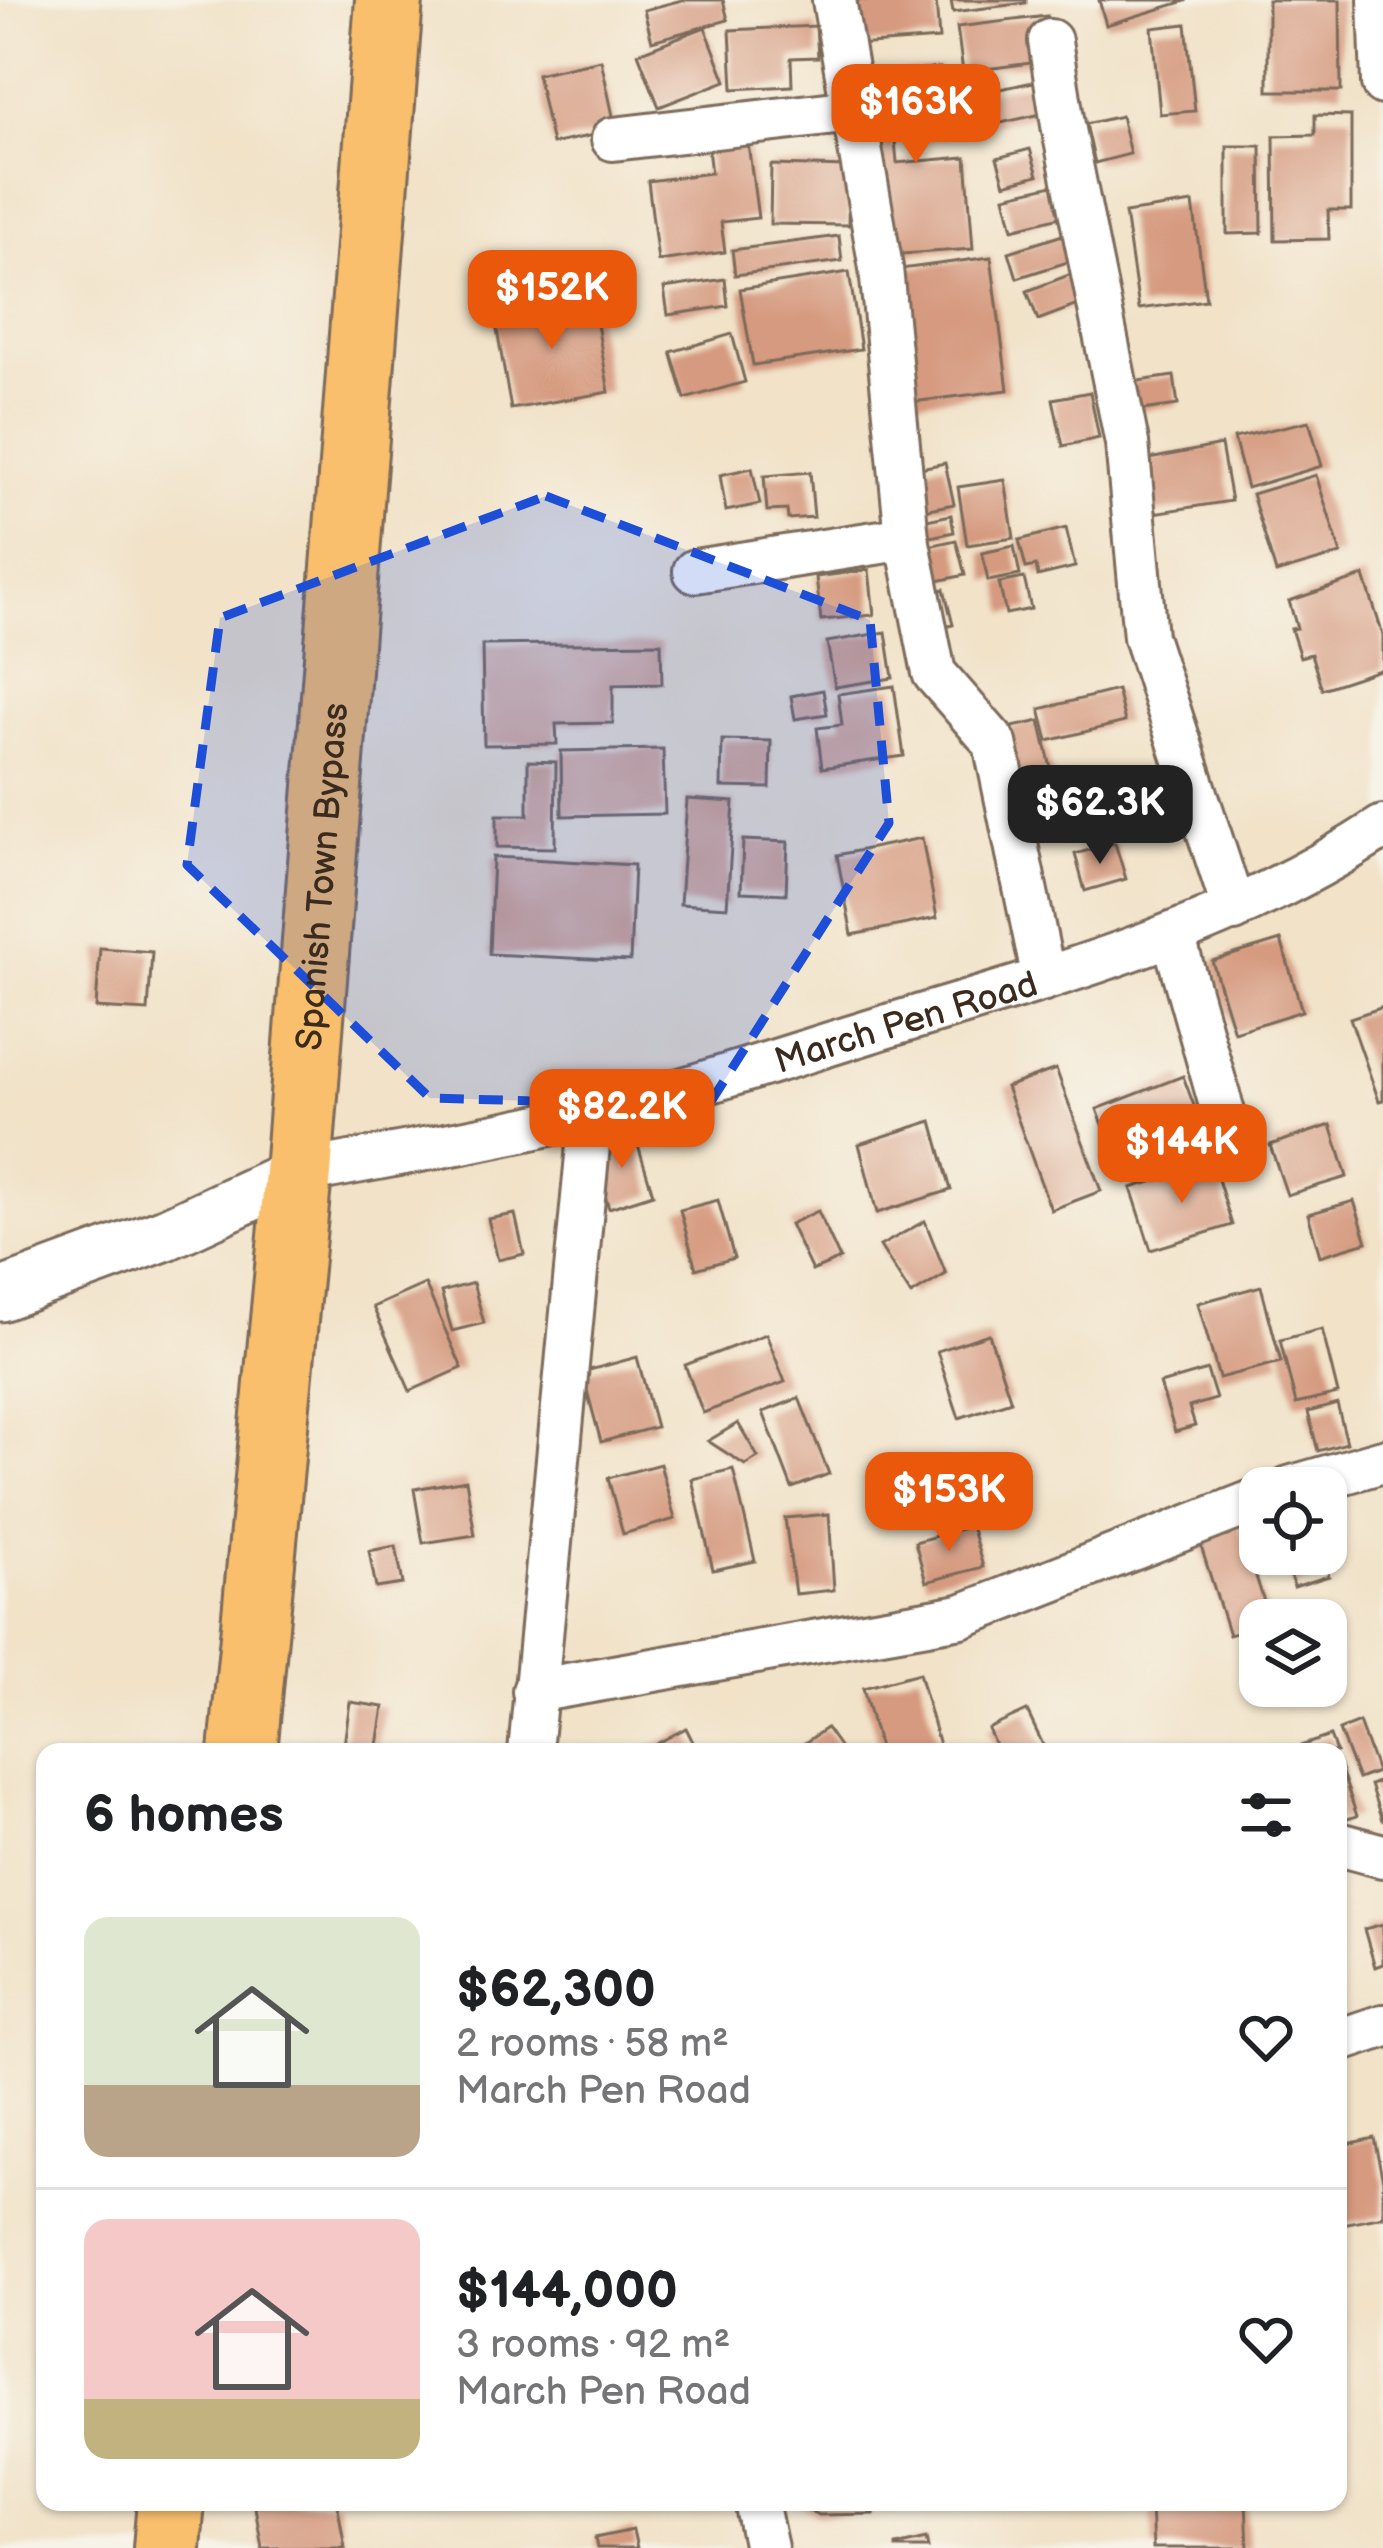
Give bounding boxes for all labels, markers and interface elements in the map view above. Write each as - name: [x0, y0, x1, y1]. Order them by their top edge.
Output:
- pin: $163K: [832, 64, 1000, 166]
- text: $163K: [858, 79, 974, 126]
- pin: $152K: [468, 250, 636, 352]
- text: $152K: [495, 265, 609, 312]
- street label: Spanish Town Bypass: [289, 701, 358, 1052]
- pin: $62.3K: [1002, 765, 1198, 867]
- text: $62.3K: [1035, 780, 1165, 827]
- street label: March Pen Road: [770, 963, 1043, 1084]
- pin: $82.2K: [524, 1069, 720, 1171]
- text: $82.2K: [557, 1084, 687, 1131]
- pin: $144K: [1098, 1104, 1266, 1206]
- text: $144K: [1125, 1119, 1239, 1166]
- pin: $153K: [865, 1452, 1033, 1554]
- text: $153K: [892, 1467, 1006, 1514]
- map controls: [1239, 1467, 1347, 1707]
- button: locate: [1239, 1467, 1347, 1575]
- button: layers: [1239, 1599, 1347, 1707]
- icon: filters: [1233, 1782, 1299, 1848]
- text: 6 homes: [84, 1785, 284, 1846]
- text: $62,300: [456, 1960, 656, 2021]
- icon: home: [180, 1965, 324, 2109]
- icon: heart: [1233, 2004, 1299, 2070]
- text: 2 rooms · 58 m²: [456, 2021, 729, 2068]
- text: March Pen Road: [456, 2068, 751, 2115]
- text: $144,000: [456, 2261, 678, 2322]
- icon: home: [180, 2267, 324, 2411]
- icon: heart: [1233, 2306, 1299, 2372]
- text: 3 rooms · 92 m²: [456, 2322, 730, 2369]
- text: March Pen Road: [456, 2369, 751, 2416]

